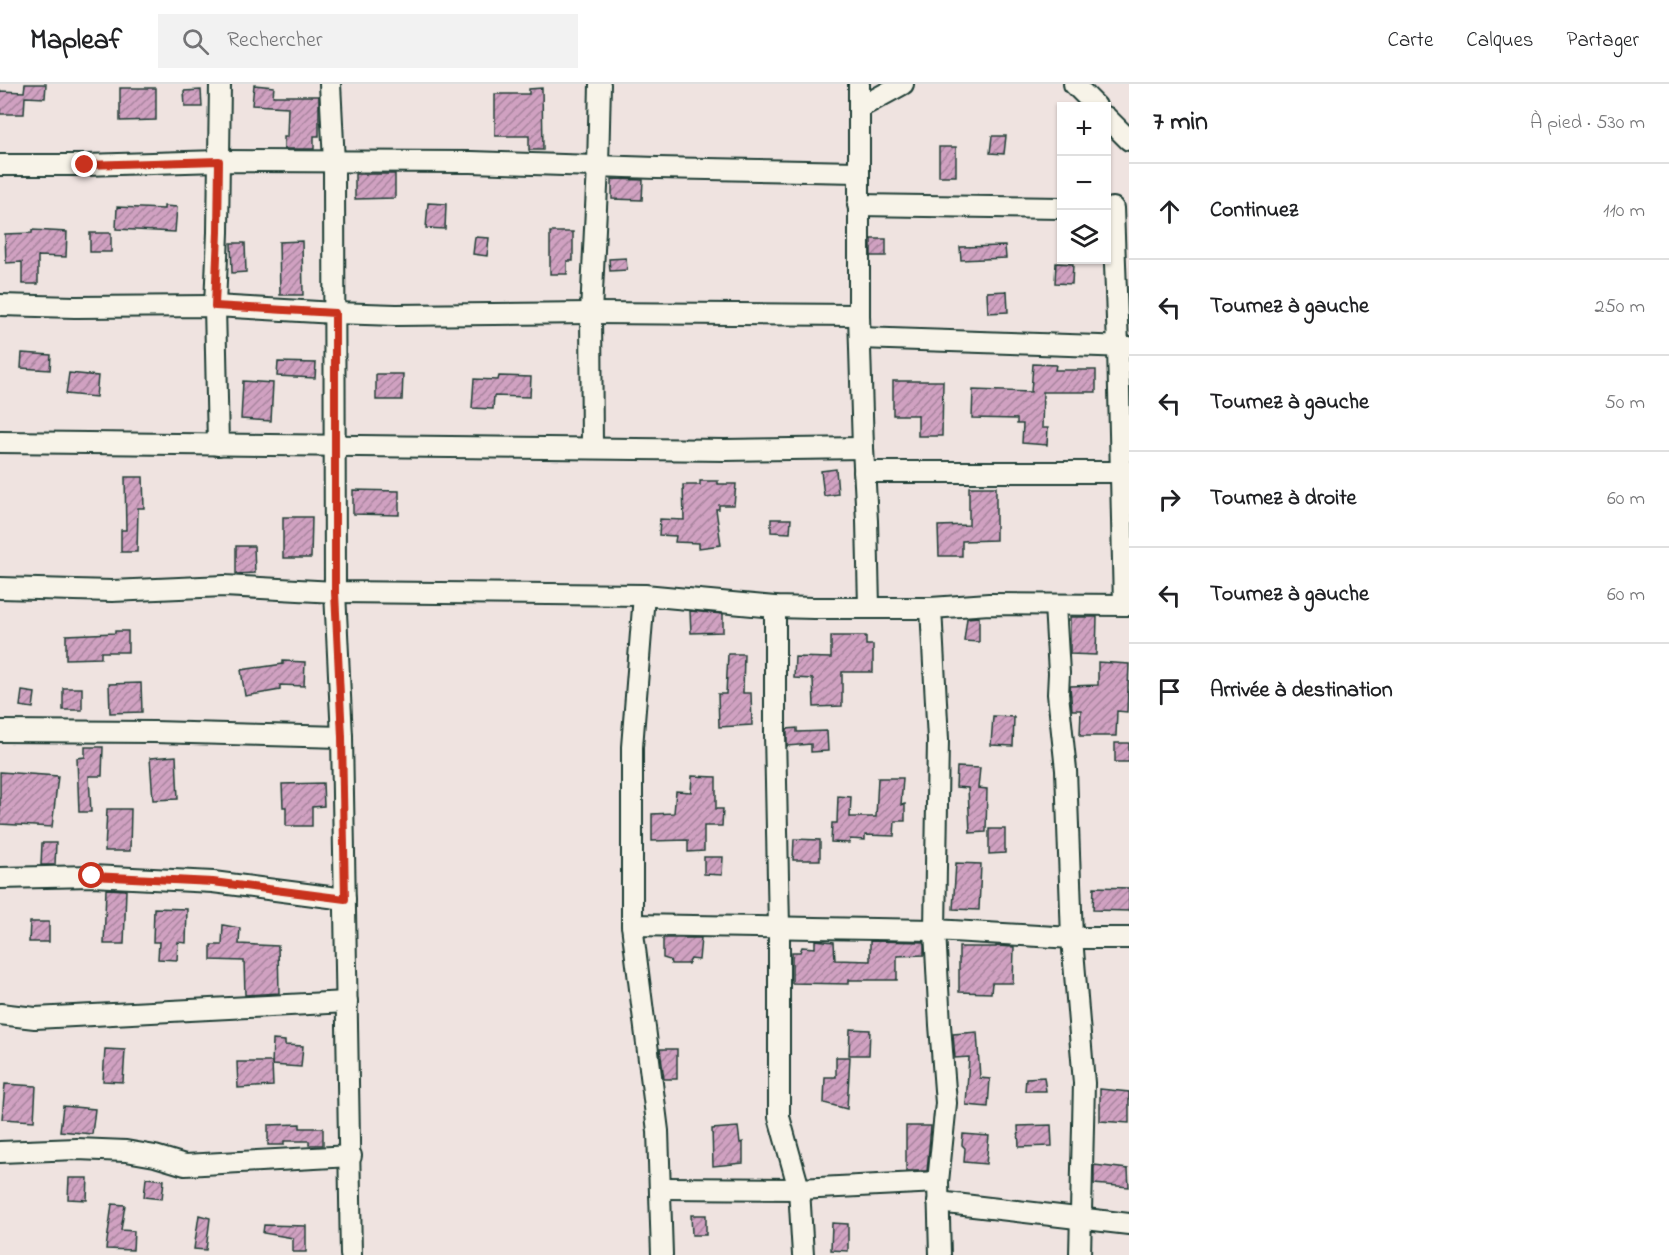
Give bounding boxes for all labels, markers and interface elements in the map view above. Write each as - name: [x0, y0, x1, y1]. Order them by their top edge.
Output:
- search box: [158, 14, 578, 68]
- text: Mapleaf: [30, 21, 122, 62]
- icon: search: [179, 25, 212, 58]
- text: Rechercher: [227, 25, 323, 57]
- text: Carte: [1387, 26, 1433, 56]
- text: Calques: [1466, 26, 1533, 56]
- text: Partager: [1566, 26, 1639, 56]
- map controls: [1057, 102, 1111, 264]
- button: +: [1057, 102, 1111, 156]
- text: 7 min: [1153, 104, 1208, 142]
- text: À pied · 530 m: [1530, 109, 1645, 138]
- route end: [71, 151, 97, 177]
- button: −: [1057, 156, 1111, 210]
- icon: ahead: [1153, 195, 1186, 228]
- text: Continuez: [1210, 195, 1298, 227]
- text: 110 m: [1603, 197, 1645, 226]
- button: layers: [1057, 210, 1111, 264]
- icon: left: [1153, 291, 1186, 324]
- text: Tournez à gauche: [1210, 291, 1369, 323]
- text: 250 m: [1594, 293, 1645, 322]
- icon: left: [1153, 387, 1186, 420]
- text: Tournez à gauche: [1210, 387, 1369, 419]
- text: 50 m: [1604, 389, 1645, 418]
- icon: right: [1153, 483, 1186, 516]
- text: Tournez à droite: [1210, 483, 1356, 515]
- text: 60 m: [1607, 485, 1645, 514]
- icon: left: [1153, 579, 1186, 612]
- text: Tournez à gauche: [1210, 579, 1369, 611]
- text: 60 m: [1607, 581, 1645, 610]
- icon: arrive: [1153, 675, 1186, 708]
- text: Arrivée à destination: [1210, 675, 1393, 707]
- route start: [78, 862, 104, 888]

